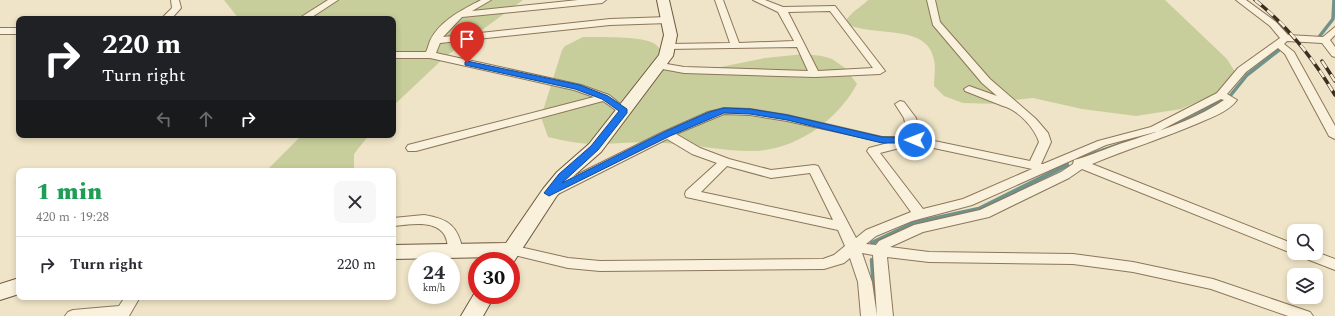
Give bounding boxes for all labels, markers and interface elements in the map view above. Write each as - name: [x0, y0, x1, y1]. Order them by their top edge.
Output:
- pin: [450, 22, 484, 63]
- text: 220 m: [102, 23, 181, 66]
- icon: arrive: [456, 28, 478, 50]
- icon: right: [36, 32, 88, 84]
- text: Turn right: [102, 62, 185, 89]
- icon: left: [153, 108, 175, 130]
- icon: ahead: [195, 108, 217, 130]
- icon: right: [237, 108, 259, 130]
- position arrow: [894, 119, 936, 161]
- text: 1 min: [36, 174, 102, 210]
- button: close: [334, 181, 376, 223]
- text: 420 m · 19:28: [36, 207, 109, 227]
- map controls: [1287, 224, 1323, 304]
- button: search: [1287, 224, 1323, 260]
- speed limit sign: 30: [468, 252, 520, 304]
- text: Turn right: [70, 253, 143, 276]
- text: 220 m: [337, 253, 376, 276]
- icon: right: [36, 254, 58, 276]
- text: 24: [423, 258, 445, 288]
- button: layers: [1287, 268, 1323, 304]
- text: km/h: [423, 280, 445, 296]

